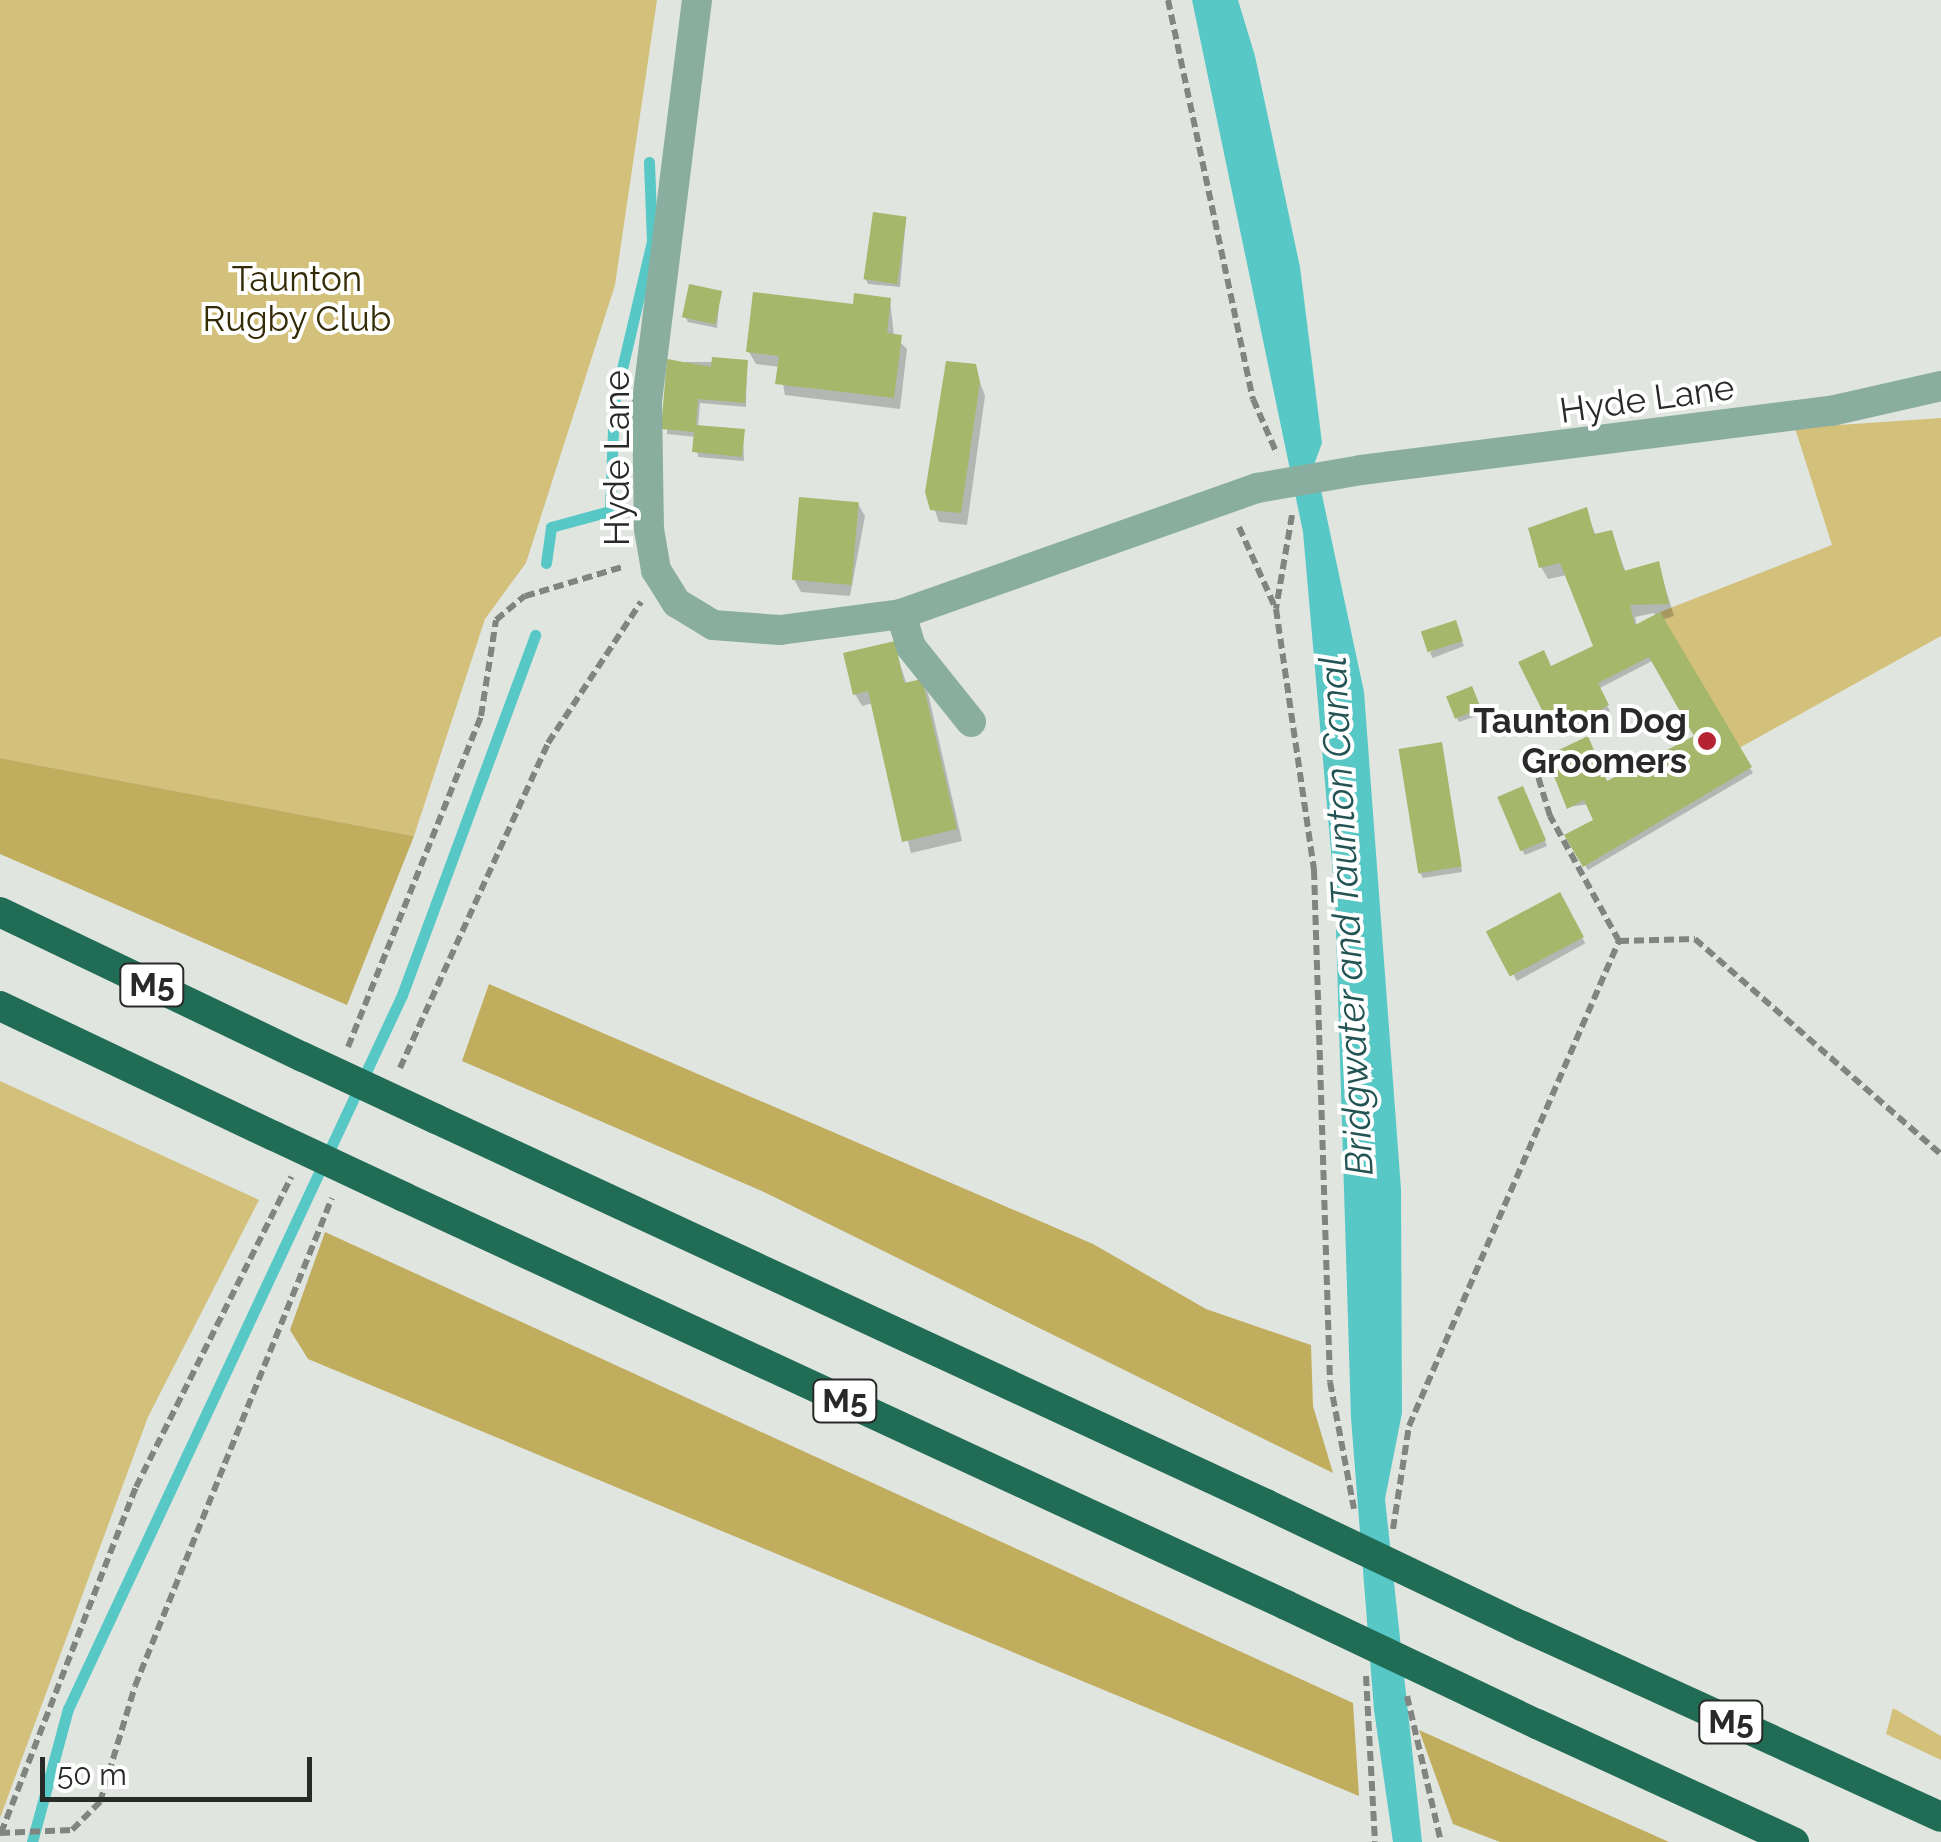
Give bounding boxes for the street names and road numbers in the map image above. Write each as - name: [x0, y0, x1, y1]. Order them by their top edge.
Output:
- street label: Hyde Lane: [1557, 366, 1737, 432]
- street label: Hyde Lane: [596, 370, 638, 546]
- road number: M5: [117, 958, 187, 1012]
- road number: M5: [810, 1374, 880, 1428]
- road number: M5: [1696, 1695, 1766, 1749]

